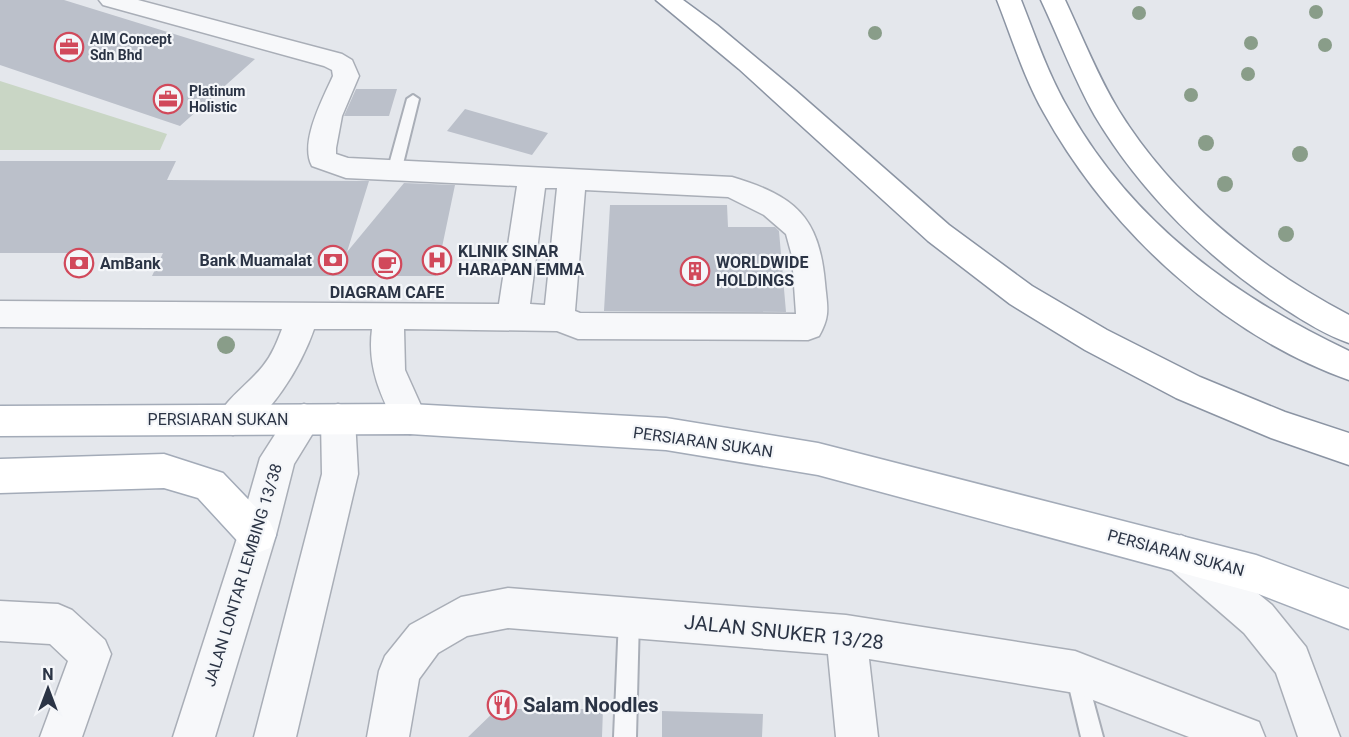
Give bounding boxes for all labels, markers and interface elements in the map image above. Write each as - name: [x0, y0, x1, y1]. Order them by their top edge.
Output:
- office icon: AIM Concept Sdn Bhd: [53, 31, 85, 63]
- place label: AIM Concept Sdn Bhd: [90, 31, 172, 63]
- office icon: Platinum Holistic: [152, 83, 184, 115]
- place label: Platinum Holistic: [189, 83, 245, 115]
- place label: KLINIK SINAR HARAPAN EMMA: [458, 242, 584, 279]
- bank icon: Bank Muamalat: [317, 244, 349, 276]
- hospital icon: KLINIK SINAR HARAPAN EMMA: [421, 244, 453, 276]
- bank icon: AmBank: [63, 247, 95, 279]
- cafe icon: DIAGRAM CAFE: [371, 248, 403, 280]
- place label: Bank Muamalat: [200, 251, 313, 270]
- place label: WORLDWIDE HOLDINGS: [716, 253, 808, 290]
- place label: AmBank: [100, 254, 161, 273]
- building icon: WORLDWIDE HOLDINGS: [679, 255, 711, 287]
- place label: DIAGRAM CAFE: [330, 283, 444, 302]
- street label: PERSIARAN SUKAN: [148, 410, 288, 429]
- street label: PERSIARAN SUKAN: [632, 423, 774, 461]
- street label: JALAN LONTAR LEMBING 13/38: [200, 461, 286, 689]
- street label: PERSIARAN SUKAN: [1105, 526, 1247, 580]
- street label: JALAN SNUKER 13/28: [683, 610, 885, 654]
- north arrow: [18, 659, 78, 719]
- text: N: [42, 665, 54, 684]
- restaurant icon: Salam Noodles: [486, 689, 518, 721]
- place label: Salam Noodles: [523, 693, 659, 717]

